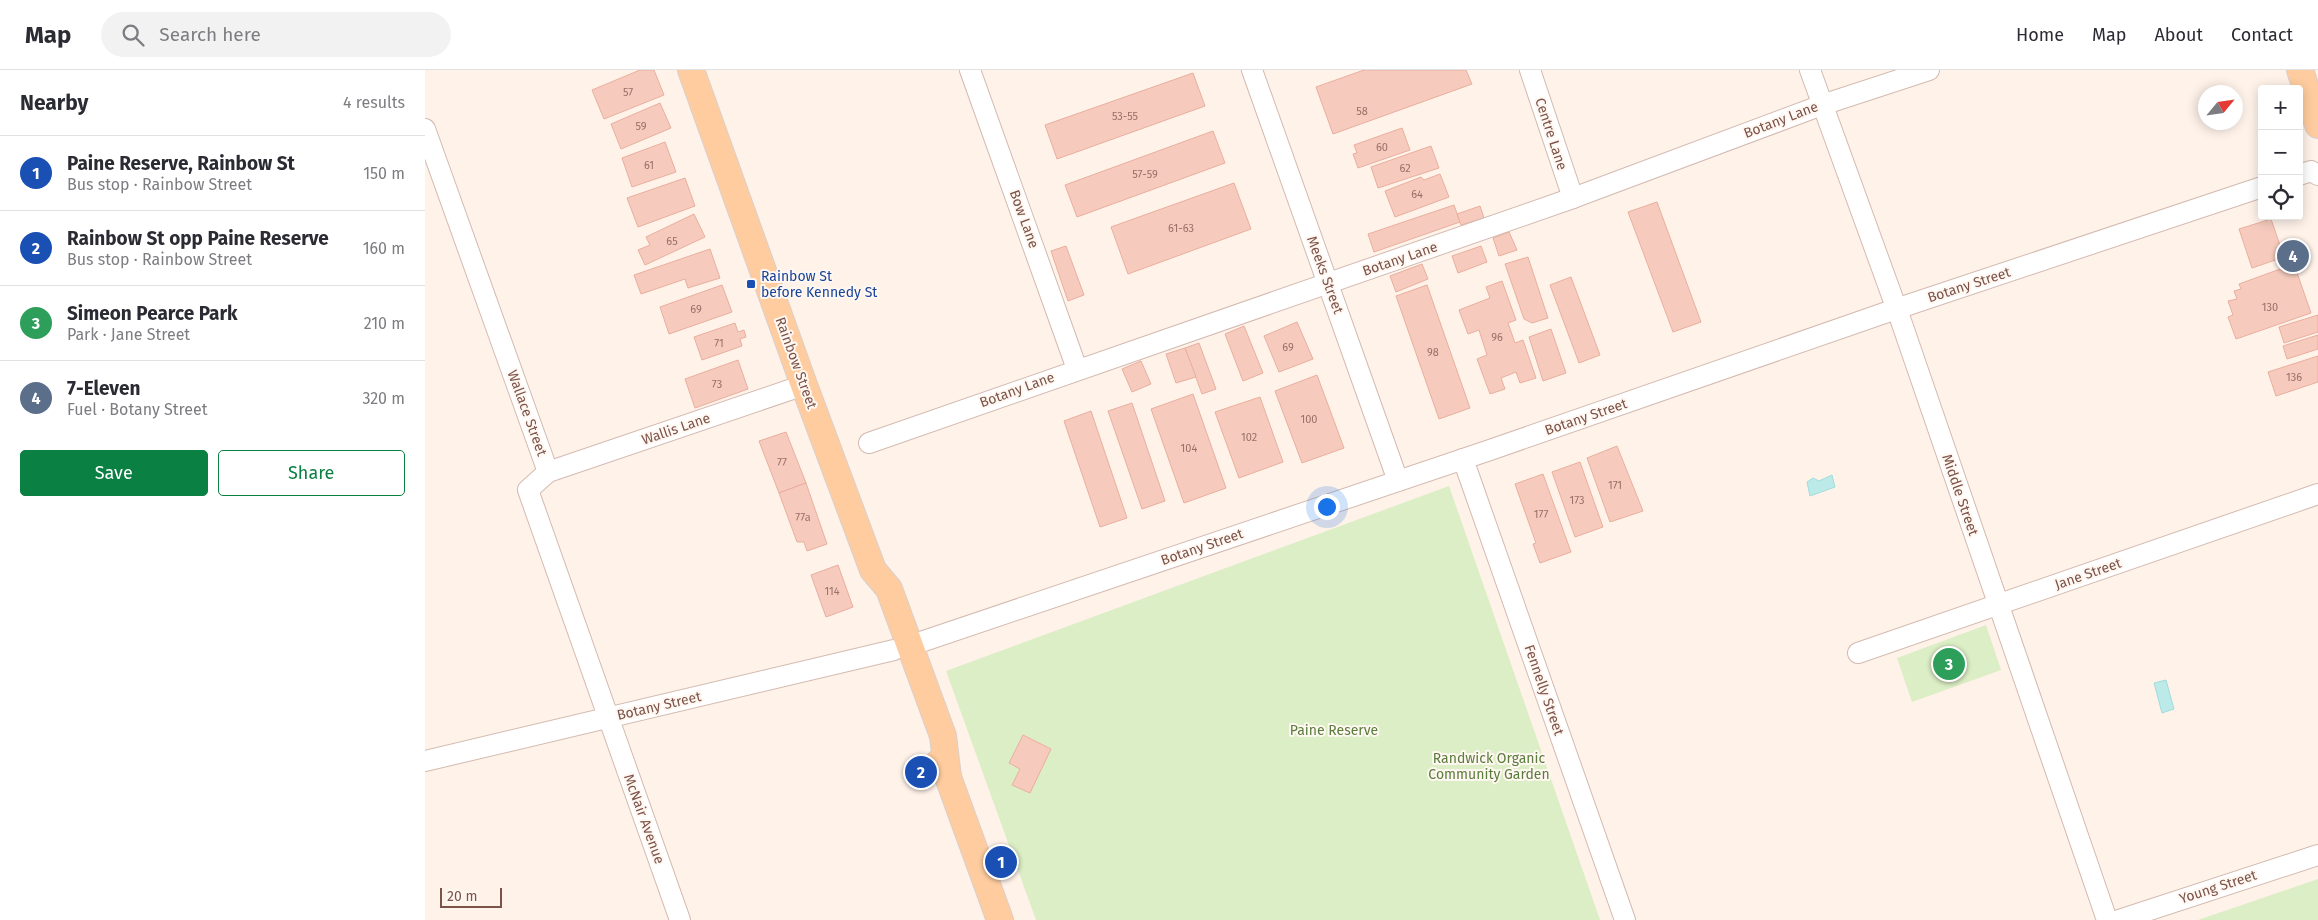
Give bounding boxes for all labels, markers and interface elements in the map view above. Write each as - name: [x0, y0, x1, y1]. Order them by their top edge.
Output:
- search box: [101, 12, 451, 57]
- text: Map: [25, 21, 71, 49]
- icon: search: [119, 21, 147, 49]
- text: Search here: [159, 23, 261, 46]
- text: Home: [2016, 24, 2064, 46]
- text: Map: [2092, 24, 2126, 46]
- text: About: [2154, 24, 2203, 46]
- text: Contact: [2231, 24, 2293, 46]
- north arrow: [2198, 85, 2243, 130]
- map controls: [2258, 85, 2303, 220]
- button: +: [2258, 85, 2303, 130]
- house number: 57: [623, 86, 633, 99]
- text: Nearby: [20, 90, 88, 116]
- text: 4 results: [343, 93, 405, 112]
- street label: Centre Lane: [1531, 96, 1571, 172]
- street label: Botany Lane: [1741, 98, 1821, 142]
- house number: 58: [1356, 105, 1368, 118]
- house number: 53-55: [1112, 110, 1139, 123]
- house number: 59: [635, 120, 647, 133]
- button: −: [2258, 130, 2303, 175]
- house number: 60: [1376, 141, 1388, 154]
- text: Paine Reserve, Rainbow St: [67, 152, 295, 175]
- house number: 61: [644, 159, 654, 172]
- house number: 62: [1399, 162, 1411, 175]
- text: 1: [32, 164, 40, 183]
- text: 150 m: [363, 164, 405, 183]
- house number: 57-59: [1132, 168, 1158, 181]
- text: Bus stop · Rainbow Street: [67, 175, 252, 194]
- button: locate: [2258, 175, 2303, 220]
- street label: Bow Lane: [1006, 188, 1042, 250]
- house number: 64: [1411, 188, 1423, 201]
- house number: 61-63: [1168, 222, 1194, 235]
- text: Rainbow St opp Paine Reserve: [67, 227, 329, 250]
- street label: Meeks Street: [1303, 234, 1347, 317]
- house number: 65: [666, 235, 678, 248]
- pin: 4: [2277, 237, 2309, 275]
- street label: Botany Lane: [1360, 238, 1440, 280]
- text: 2: [32, 239, 40, 258]
- text: 160 m: [363, 239, 405, 258]
- text: Bus stop · Rainbow Street: [67, 250, 252, 269]
- street label: Botany Street: [1926, 263, 2013, 306]
- place label: Rainbow St before Kennedy St: [761, 268, 878, 301]
- marker: Rainbow St before Kennedy St: [745, 278, 757, 290]
- house number: 130: [2262, 301, 2278, 314]
- text: Simeon Pearce Park: [67, 302, 238, 325]
- house number: 69: [690, 303, 702, 316]
- text: 3: [32, 314, 40, 333]
- text: 210 m: [364, 314, 405, 333]
- street label: Rainbow Street: [772, 315, 821, 412]
- text: Park · Jane Street: [67, 325, 190, 344]
- house number: 96: [1491, 331, 1503, 344]
- house number: 71: [714, 337, 724, 350]
- house number: 69: [1282, 341, 1294, 354]
- house number: 98: [1427, 346, 1439, 359]
- street label: Wallace Street: [504, 368, 551, 459]
- street label: Botany Lane: [977, 369, 1057, 411]
- house number: 136: [2286, 371, 2302, 384]
- text: 7-Eleven: [67, 377, 140, 400]
- house number: 73: [712, 378, 722, 391]
- text: 4: [31, 389, 41, 408]
- text: 320 m: [362, 389, 405, 408]
- street label: Botany Street: [1543, 395, 1630, 439]
- text: Fuel · Botany Street: [67, 400, 208, 419]
- street label: Wallis Lane: [640, 409, 712, 449]
- house number: 100: [1300, 413, 1318, 426]
- house number: 102: [1241, 431, 1257, 444]
- house number: 104: [1181, 442, 1198, 455]
- button: Save: [20, 450, 208, 496]
- button: Share: [218, 450, 405, 496]
- street label: Middle Street: [1938, 452, 1982, 539]
- house number: 77: [777, 456, 787, 469]
- house number: 171: [1608, 479, 1622, 492]
- your location: [1314, 494, 1340, 520]
- house number: 173: [1569, 494, 1585, 507]
- house number: 177: [1534, 508, 1548, 521]
- house number: 77a: [795, 511, 811, 524]
- street label: Botany Street: [1159, 525, 1246, 569]
- street label: Jane Street: [2052, 554, 2124, 593]
- house number: 114: [824, 585, 840, 598]
- street label: Fennelly Street: [1521, 642, 1568, 738]
- pin: 3: [1933, 645, 1965, 683]
- street label: Botany Street: [615, 688, 704, 724]
- park label: Paine Reserve: [1290, 722, 1378, 739]
- park label: Randwick Organic Community Garden: [1428, 750, 1550, 783]
- pin: 2: [905, 753, 937, 791]
- street label: McNair Avenue: [620, 772, 668, 866]
- pin: 1: [985, 843, 1017, 881]
- street label: Young Street: [2177, 866, 2260, 908]
- scale bar: [440, 885, 503, 908]
- text: 20 m: [447, 888, 477, 905]

